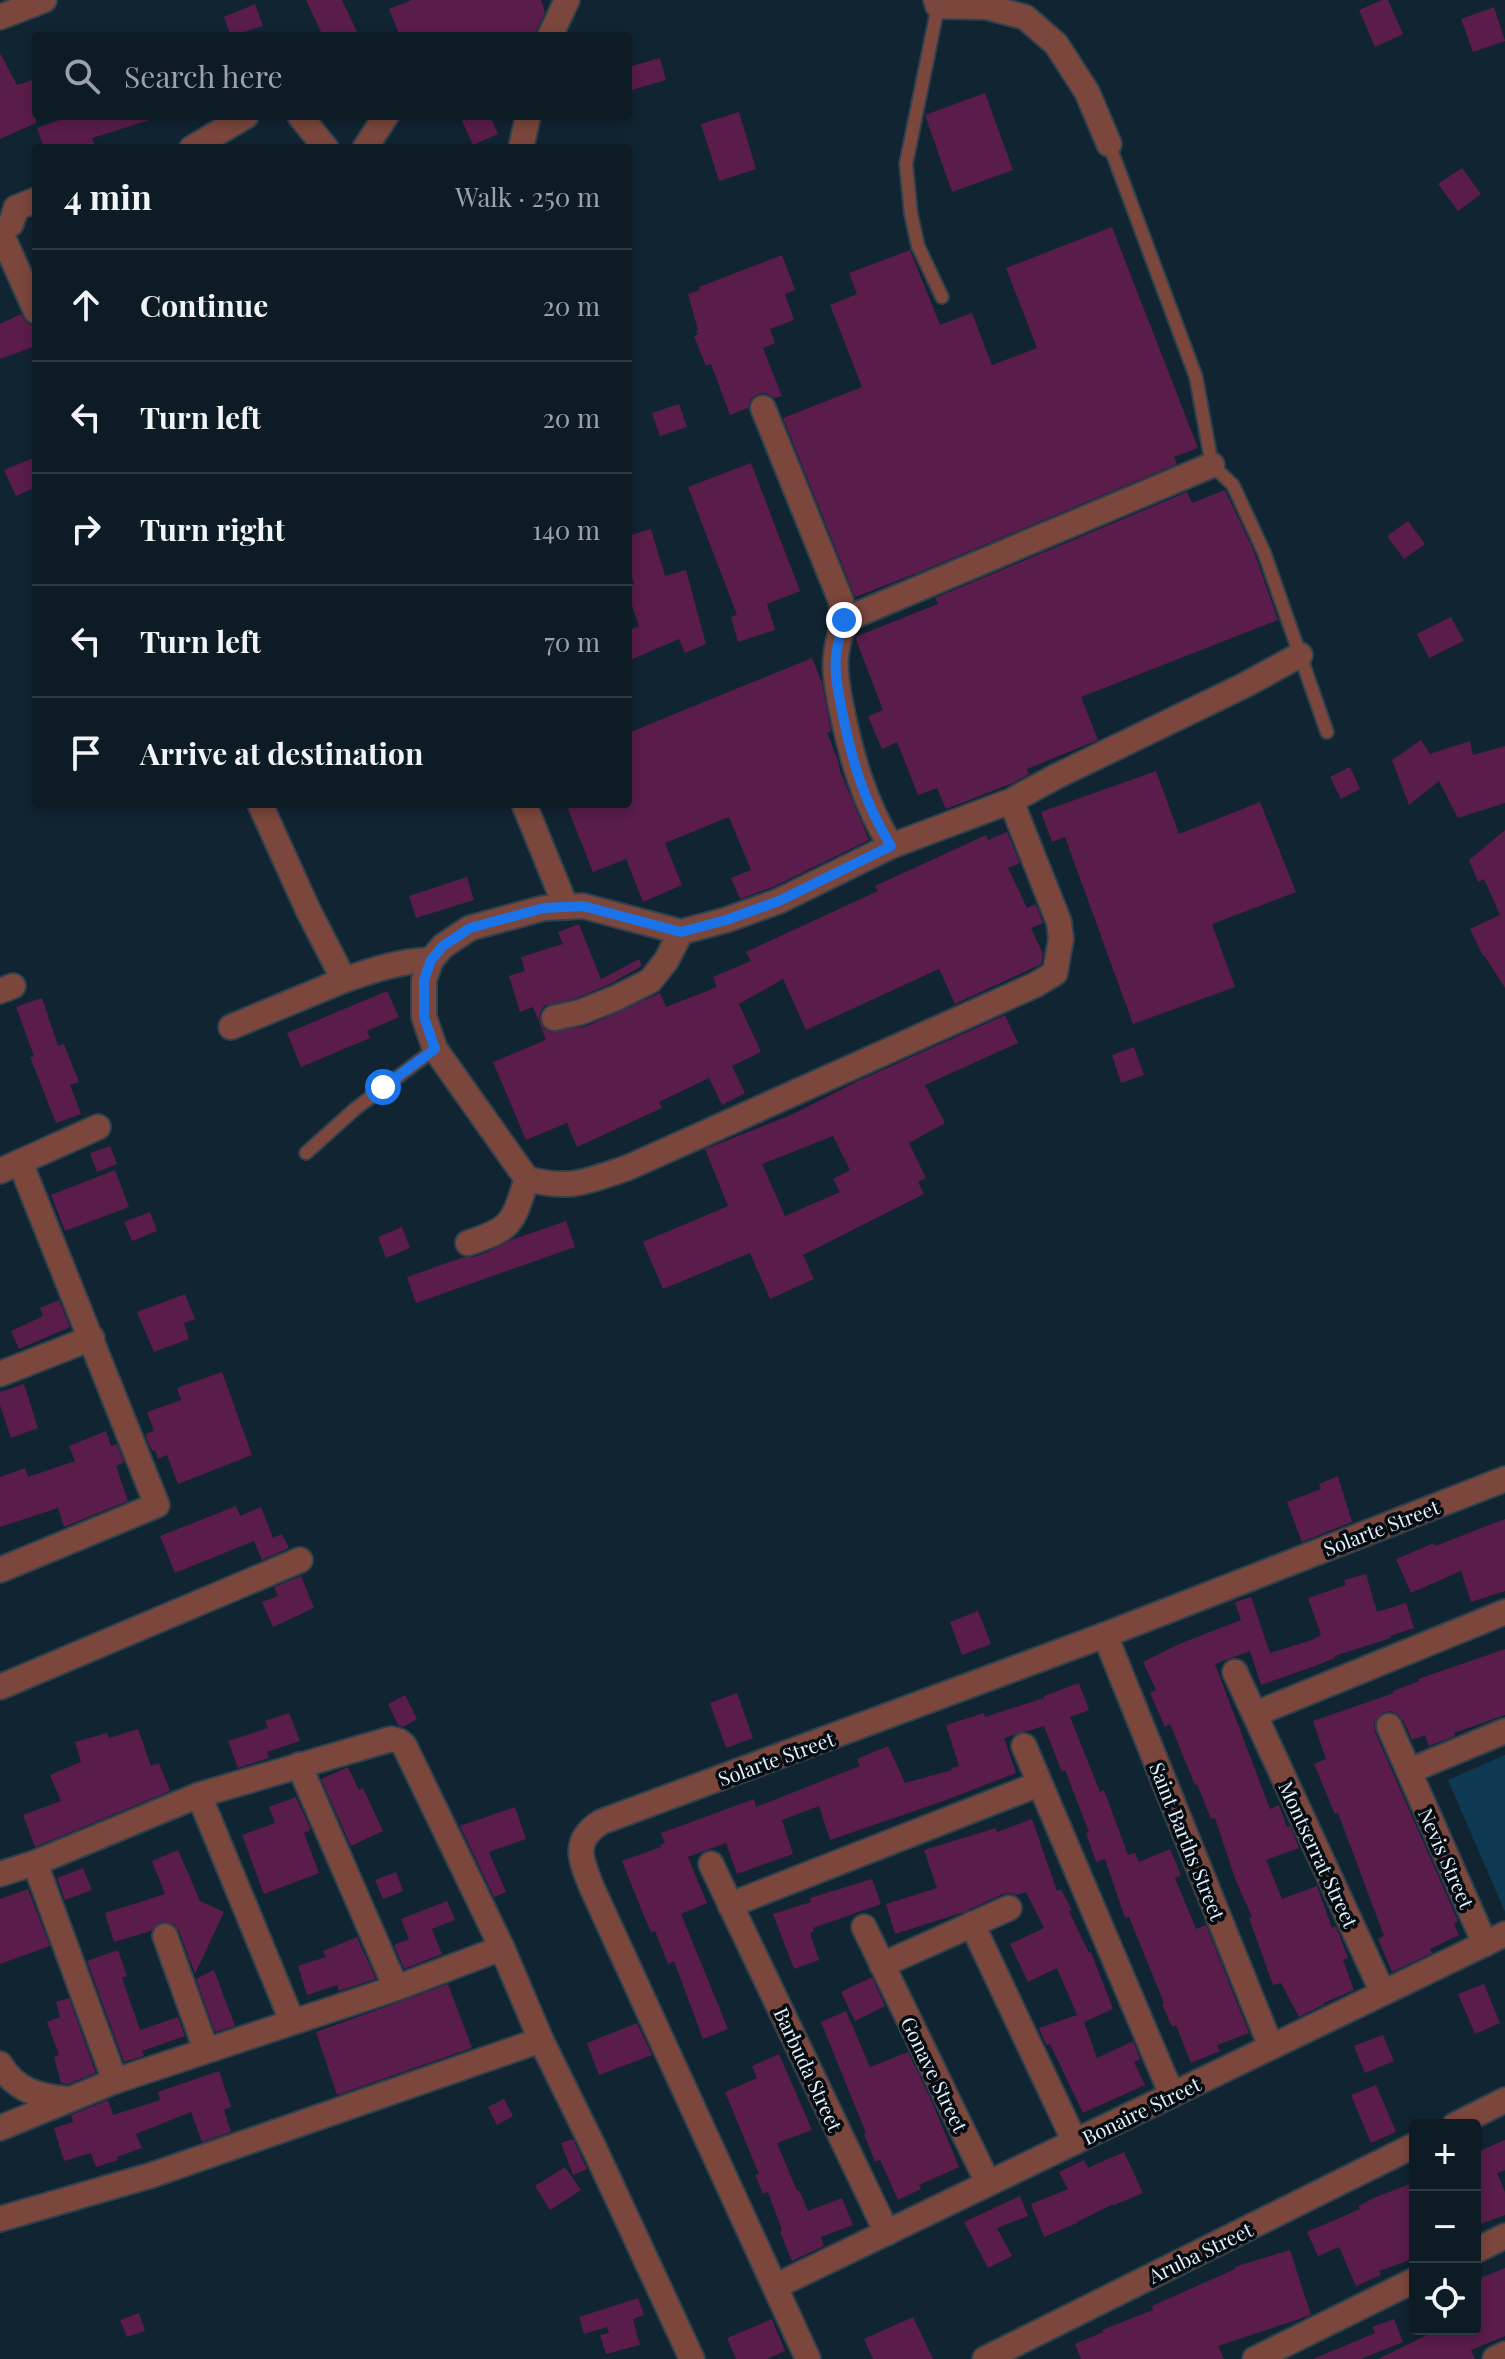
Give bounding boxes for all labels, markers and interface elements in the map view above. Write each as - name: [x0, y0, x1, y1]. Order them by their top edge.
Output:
- search box: [32, 32, 632, 120]
- icon: search: [60, 54, 104, 98]
- text: Search here: [124, 56, 283, 96]
- text: 4 min: [64, 173, 152, 219]
- text: Walk · 250 m: [455, 179, 600, 214]
- icon: ahead: [64, 283, 108, 327]
- text: Continue: [140, 285, 268, 325]
- text: 20 m: [542, 288, 600, 323]
- icon: left: [64, 395, 108, 439]
- text: Turn left: [140, 397, 261, 437]
- text: 20 m: [542, 400, 600, 435]
- icon: right: [64, 507, 108, 551]
- text: Turn right: [140, 509, 285, 549]
- text: 140 m: [532, 512, 600, 547]
- route end: [826, 602, 862, 638]
- icon: left: [64, 619, 108, 663]
- text: Turn left: [140, 621, 261, 661]
- text: 70 m: [544, 624, 600, 659]
- icon: arrive: [64, 731, 108, 775]
- text: Arrive at destination: [140, 733, 423, 773]
- route start: [365, 1069, 401, 1105]
- street label: Solarte Street: [1319, 1492, 1444, 1561]
- street label: Solarte Street: [714, 1724, 839, 1792]
- street label: Saint Barths Street: [1144, 1758, 1232, 1925]
- street label: Montserrat Street: [1273, 1776, 1365, 1933]
- street label: Nevis Street: [1413, 1804, 1481, 1913]
- street label: Barbuda Street: [768, 2003, 850, 2136]
- street label: Gonave Street: [895, 2012, 975, 2137]
- street label: Bonaire Street: [1077, 2069, 1205, 2150]
- map controls: [1409, 2119, 1481, 2335]
- button: +: [1409, 2119, 1481, 2191]
- button: −: [1409, 2191, 1481, 2263]
- street label: Aruba Street: [1142, 2215, 1257, 2289]
- button: locate: [1409, 2263, 1481, 2335]

